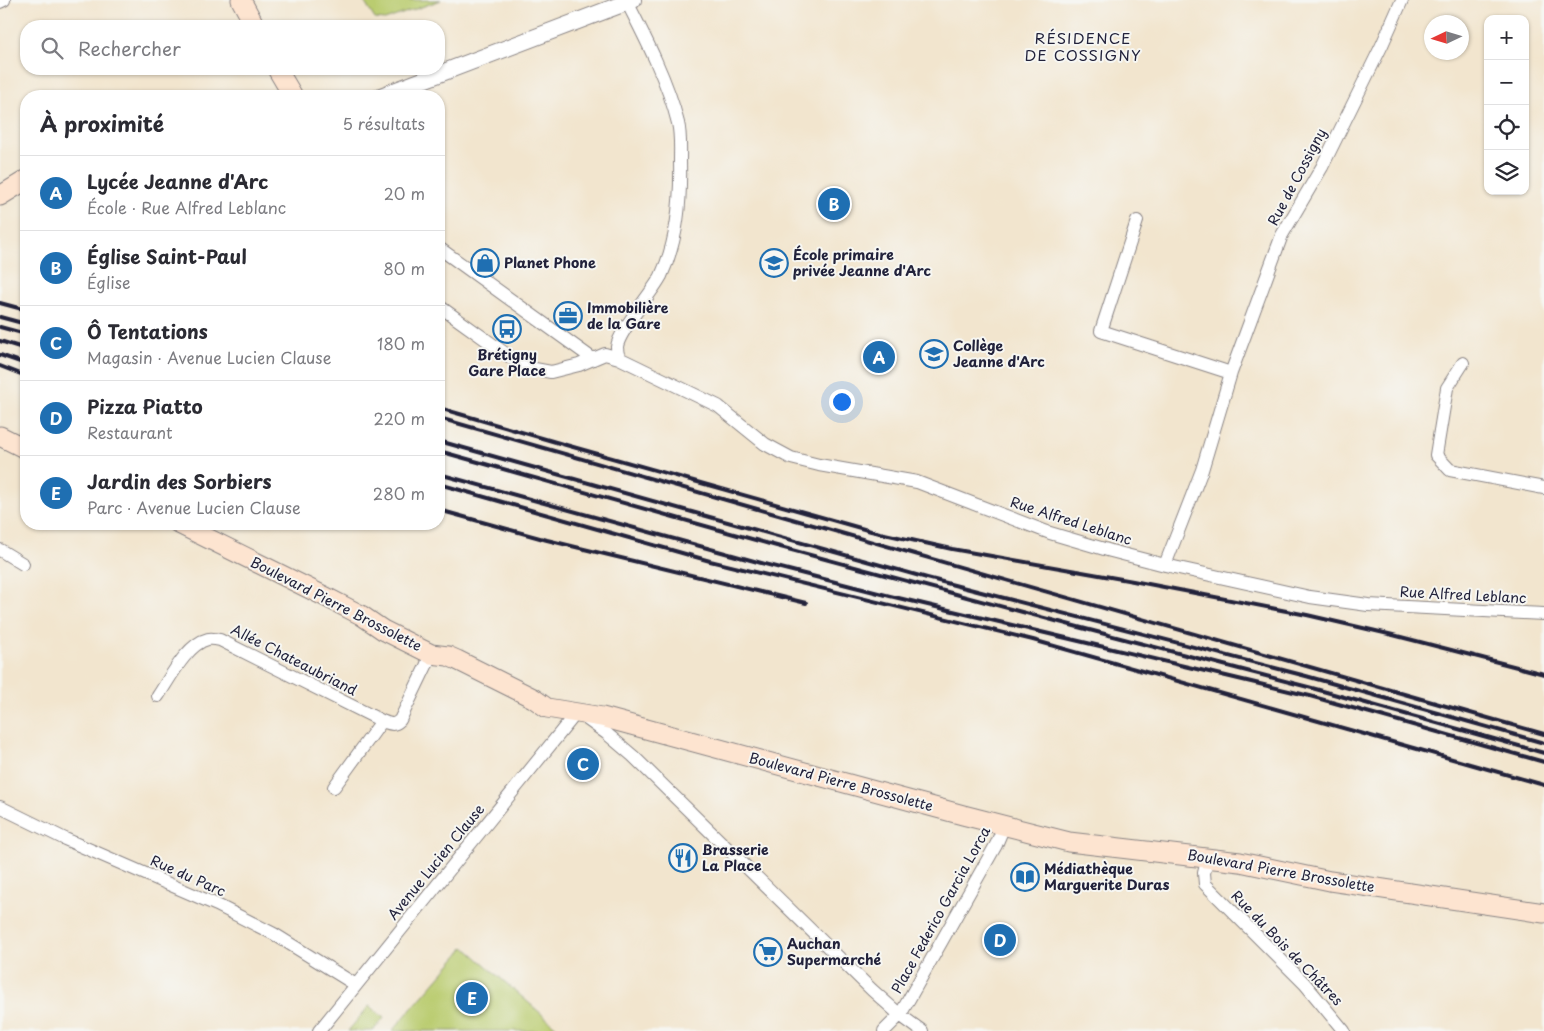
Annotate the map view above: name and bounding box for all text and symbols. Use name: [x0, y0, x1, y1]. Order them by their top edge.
north arrow: [1424, 15, 1469, 60]
map controls: [1484, 15, 1529, 195]
button: +: [1484, 15, 1529, 60]
search box: [20, 20, 445, 75]
district label: RÉSIDENCE DE COSSIGNY: [1024, 26, 1142, 66]
icon: search: [38, 34, 66, 62]
text: Rechercher: [78, 34, 181, 62]
button: −: [1484, 60, 1529, 105]
button: locate: [1484, 105, 1529, 150]
text: À proximité: [40, 107, 164, 139]
text: 5 résultats: [342, 111, 425, 135]
street label: Rue de Cossigny: [1262, 124, 1331, 229]
button: layers: [1484, 150, 1529, 195]
text: Lycée Jeanne d'Arc: [87, 167, 268, 195]
text: A: [50, 181, 62, 205]
text: 20 m: [384, 181, 425, 205]
pin: B: [818, 185, 850, 223]
text: École · Rue Alfred Leblanc: [87, 195, 286, 219]
text: Église Saint-Paul: [87, 242, 247, 270]
place label: École primaire privée Jeanne d'Arc: [793, 244, 931, 281]
shop icon: Planet Phone: [470, 248, 500, 278]
school or university icon: École primaire privée Jeanne d'Arc: [759, 248, 789, 278]
place label: Planet Phone: [504, 252, 596, 273]
text: B: [51, 256, 61, 280]
text: 80 m: [383, 256, 425, 280]
text: Église: [87, 270, 131, 294]
place label: Immobilière de la Gare: [587, 297, 669, 334]
office icon: Immobilière de la Gare: [553, 301, 583, 331]
bus stop icon: Brétigny Gare Place: [492, 314, 522, 344]
text: Ô Tentations: [87, 317, 208, 345]
text: C: [50, 331, 62, 355]
text: 180 m: [377, 331, 425, 355]
place label: Collège Jeanne d'Arc: [953, 335, 1045, 372]
pin: A: [863, 338, 895, 376]
school or university icon: Collège Jeanne d'Arc: [919, 339, 949, 369]
place label: Brétigny Gare Place: [468, 344, 546, 381]
text: Magasin · Avenue Lucien Clause: [87, 345, 331, 369]
your location: [829, 389, 855, 415]
text: Pizza Piatto: [87, 392, 203, 420]
text: D: [50, 406, 62, 430]
text: 220 m: [374, 406, 425, 430]
text: Restaurant: [87, 420, 173, 444]
text: Jardin des Sorbiers: [87, 467, 271, 495]
text: E: [51, 481, 61, 505]
text: 280 m: [373, 481, 425, 505]
street label: Rue Alfred Leblanc: [1008, 491, 1135, 550]
text: Parc · Avenue Lucien Clause: [87, 495, 301, 519]
street label: Boulevard Pierre Brossolette: [247, 551, 426, 656]
street label: Rue Alfred Leblanc: [1399, 581, 1527, 608]
street label: Allée Chateaubriand: [228, 619, 361, 701]
pin: C: [567, 745, 599, 783]
street label: Boulevard Pierre Brossolette: [747, 747, 935, 816]
street label: Avenue Lucien Clause: [382, 799, 489, 924]
street label: Place Federico Garcia Lorca: [886, 822, 995, 997]
place label: Brasserie La Place: [702, 839, 769, 876]
restaurant icon: Brasserie La Place: [668, 843, 698, 873]
street label: Boulevard Pierre Brossolette: [1186, 844, 1376, 897]
street label: Rue du Parc: [147, 850, 229, 901]
place label: Médiathèque Marguerite Duras: [1044, 858, 1170, 895]
library icon: Médiathèque Marguerite Duras: [1010, 862, 1040, 892]
street label: Rue du Bois de Châtres: [1227, 885, 1348, 1010]
pin: D: [984, 921, 1016, 959]
place label: Auchan Supermarché: [787, 933, 882, 970]
supermarket icon: Auchan Supermarché: [753, 937, 783, 967]
pin: E: [456, 979, 488, 1017]

